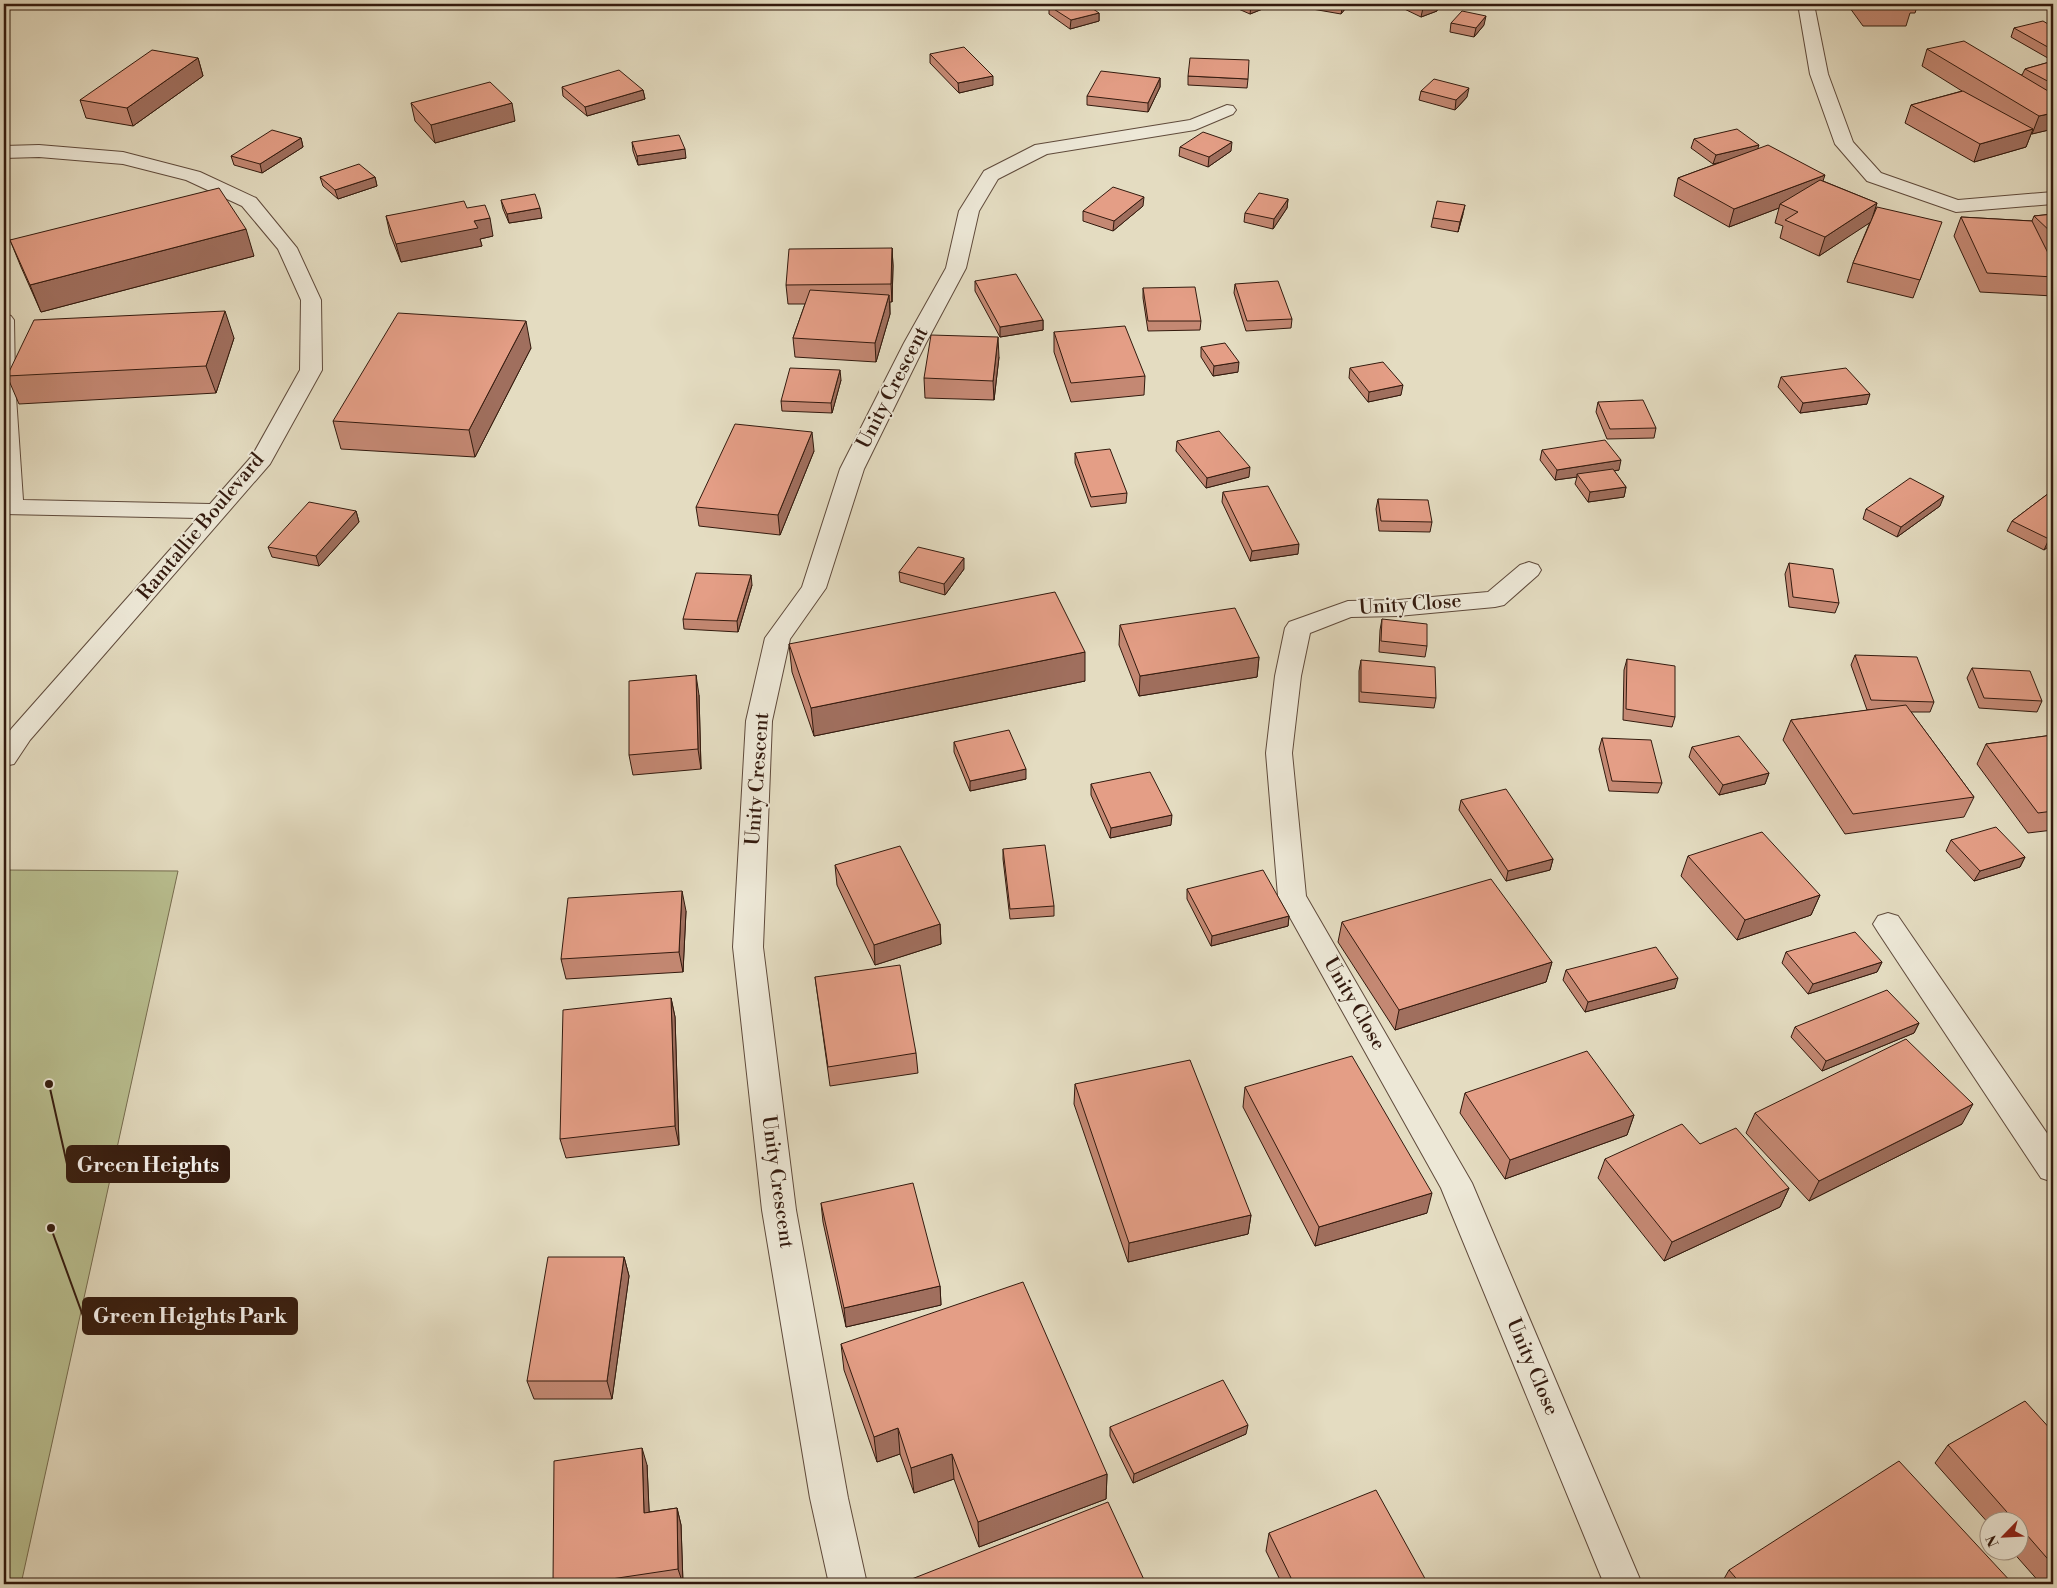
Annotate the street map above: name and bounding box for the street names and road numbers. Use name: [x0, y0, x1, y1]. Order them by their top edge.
street label: Unity Crescent: [852, 323, 934, 453]
street label: Ramtallie Boulevard: [132, 448, 270, 606]
street label: Unity Close: [1358, 589, 1462, 621]
street label: Unity Crescent: [741, 711, 775, 847]
street label: Unity Close: [1317, 953, 1391, 1055]
street label: Unity Crescent: [755, 1114, 799, 1250]
street label: Unity Close: [1500, 1315, 1564, 1419]

